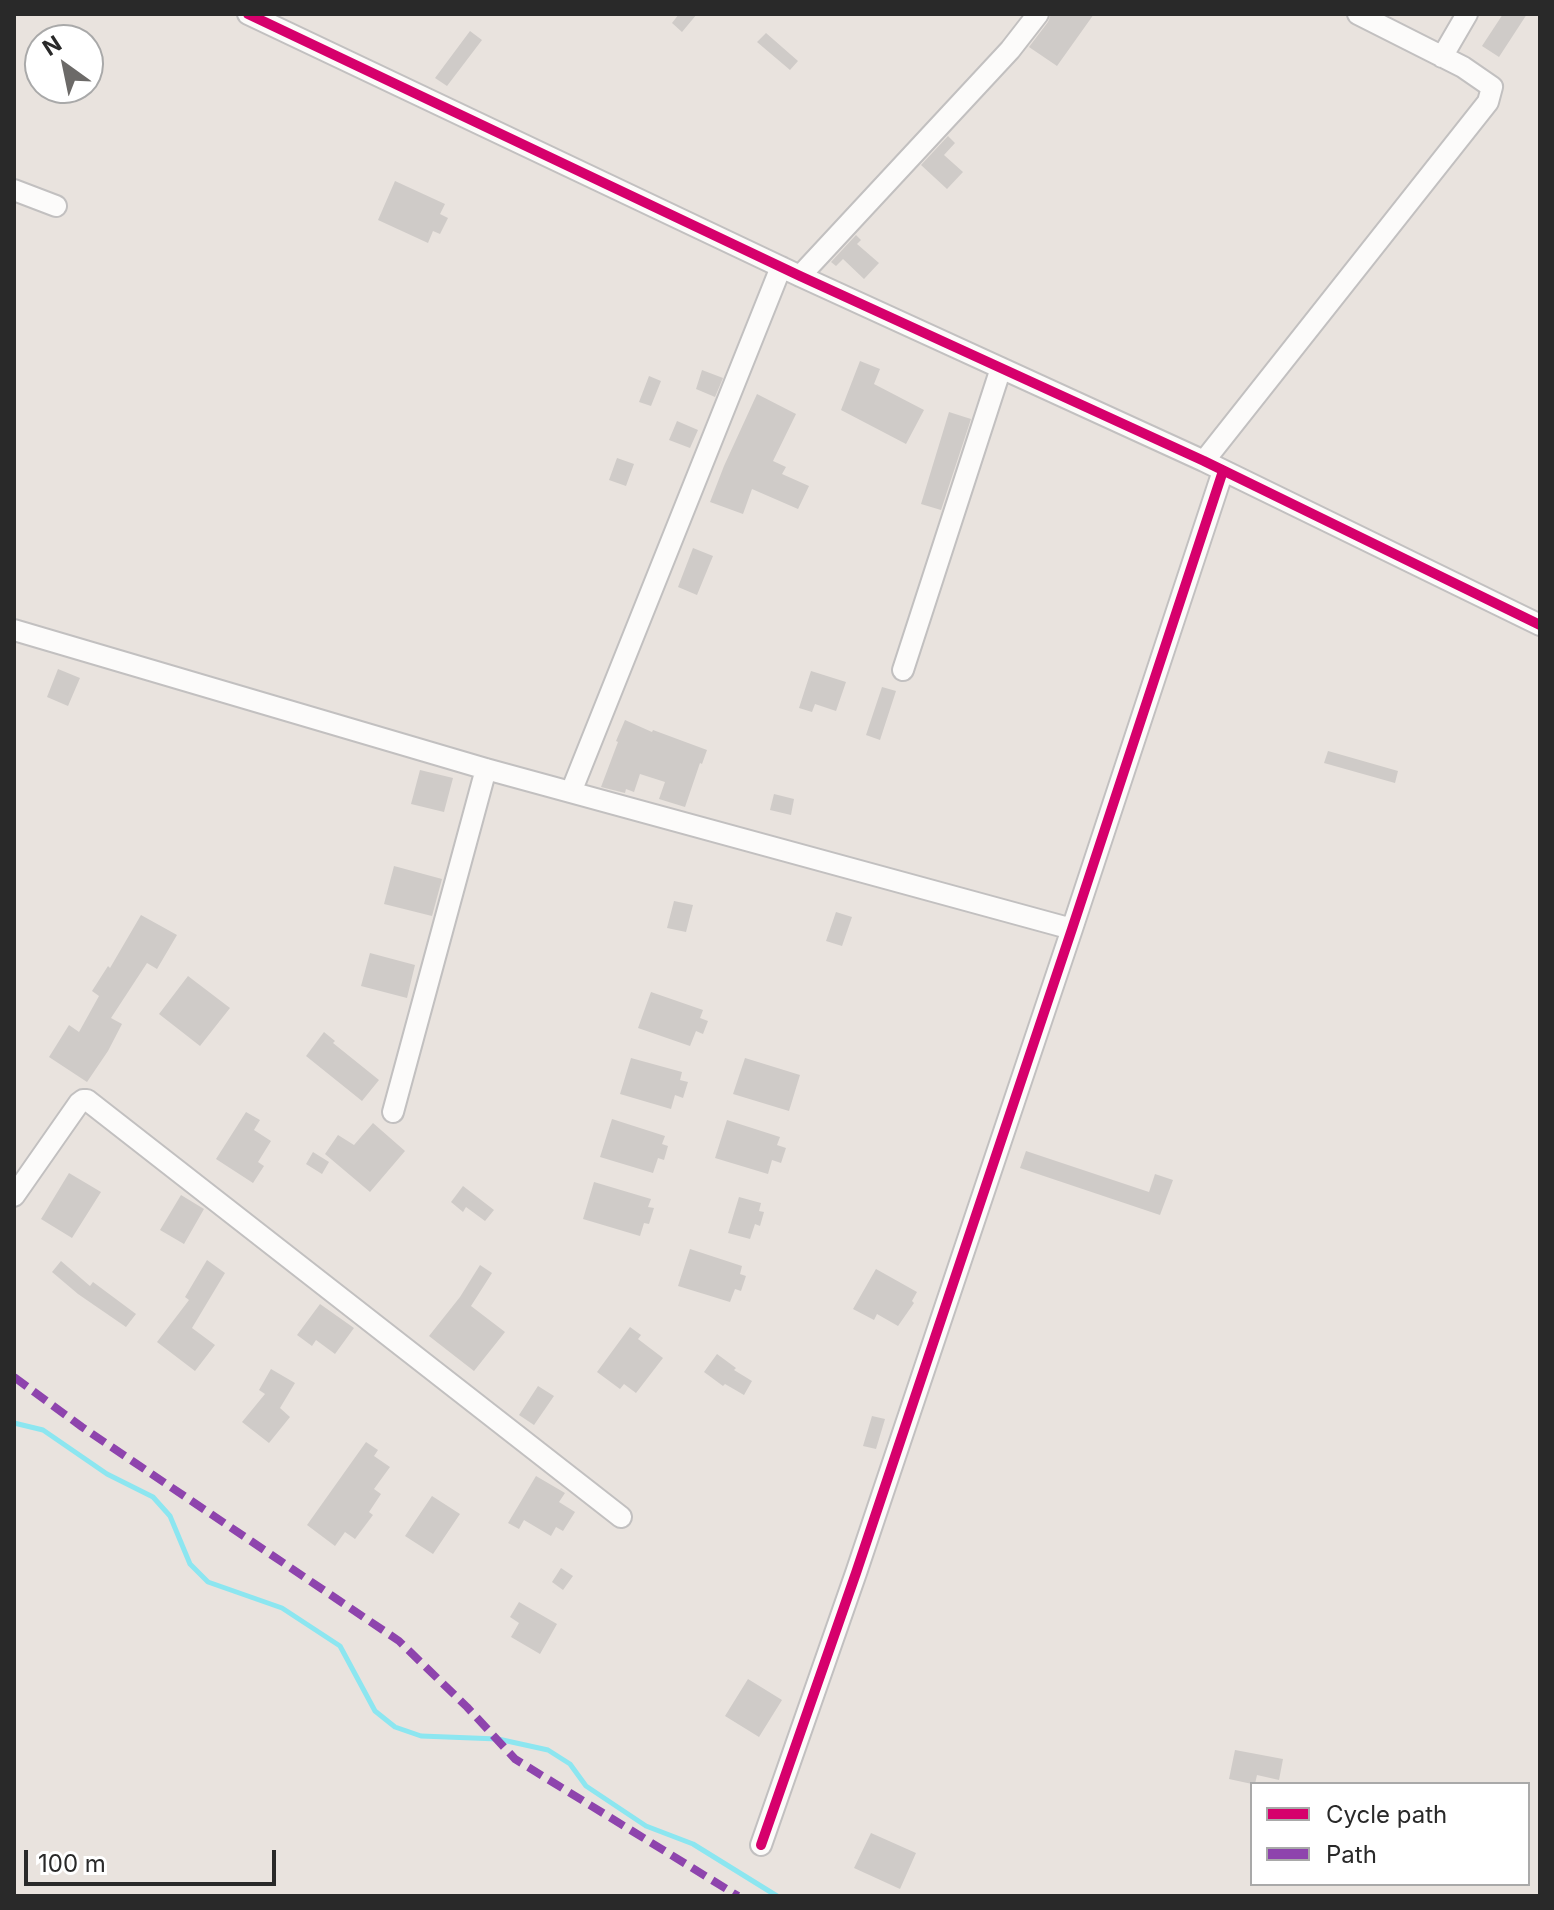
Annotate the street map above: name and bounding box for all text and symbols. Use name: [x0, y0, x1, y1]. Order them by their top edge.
north arrow: [24, 24, 104, 104]
text: N: [38, 30, 66, 61]
legend: [1250, 1782, 1530, 1886]
text: Cycle path: [1326, 1800, 1447, 1829]
scale bar: [28, 1834, 280, 1884]
text: Path: [1326, 1840, 1377, 1869]
text: 100 m: [38, 1849, 106, 1878]

